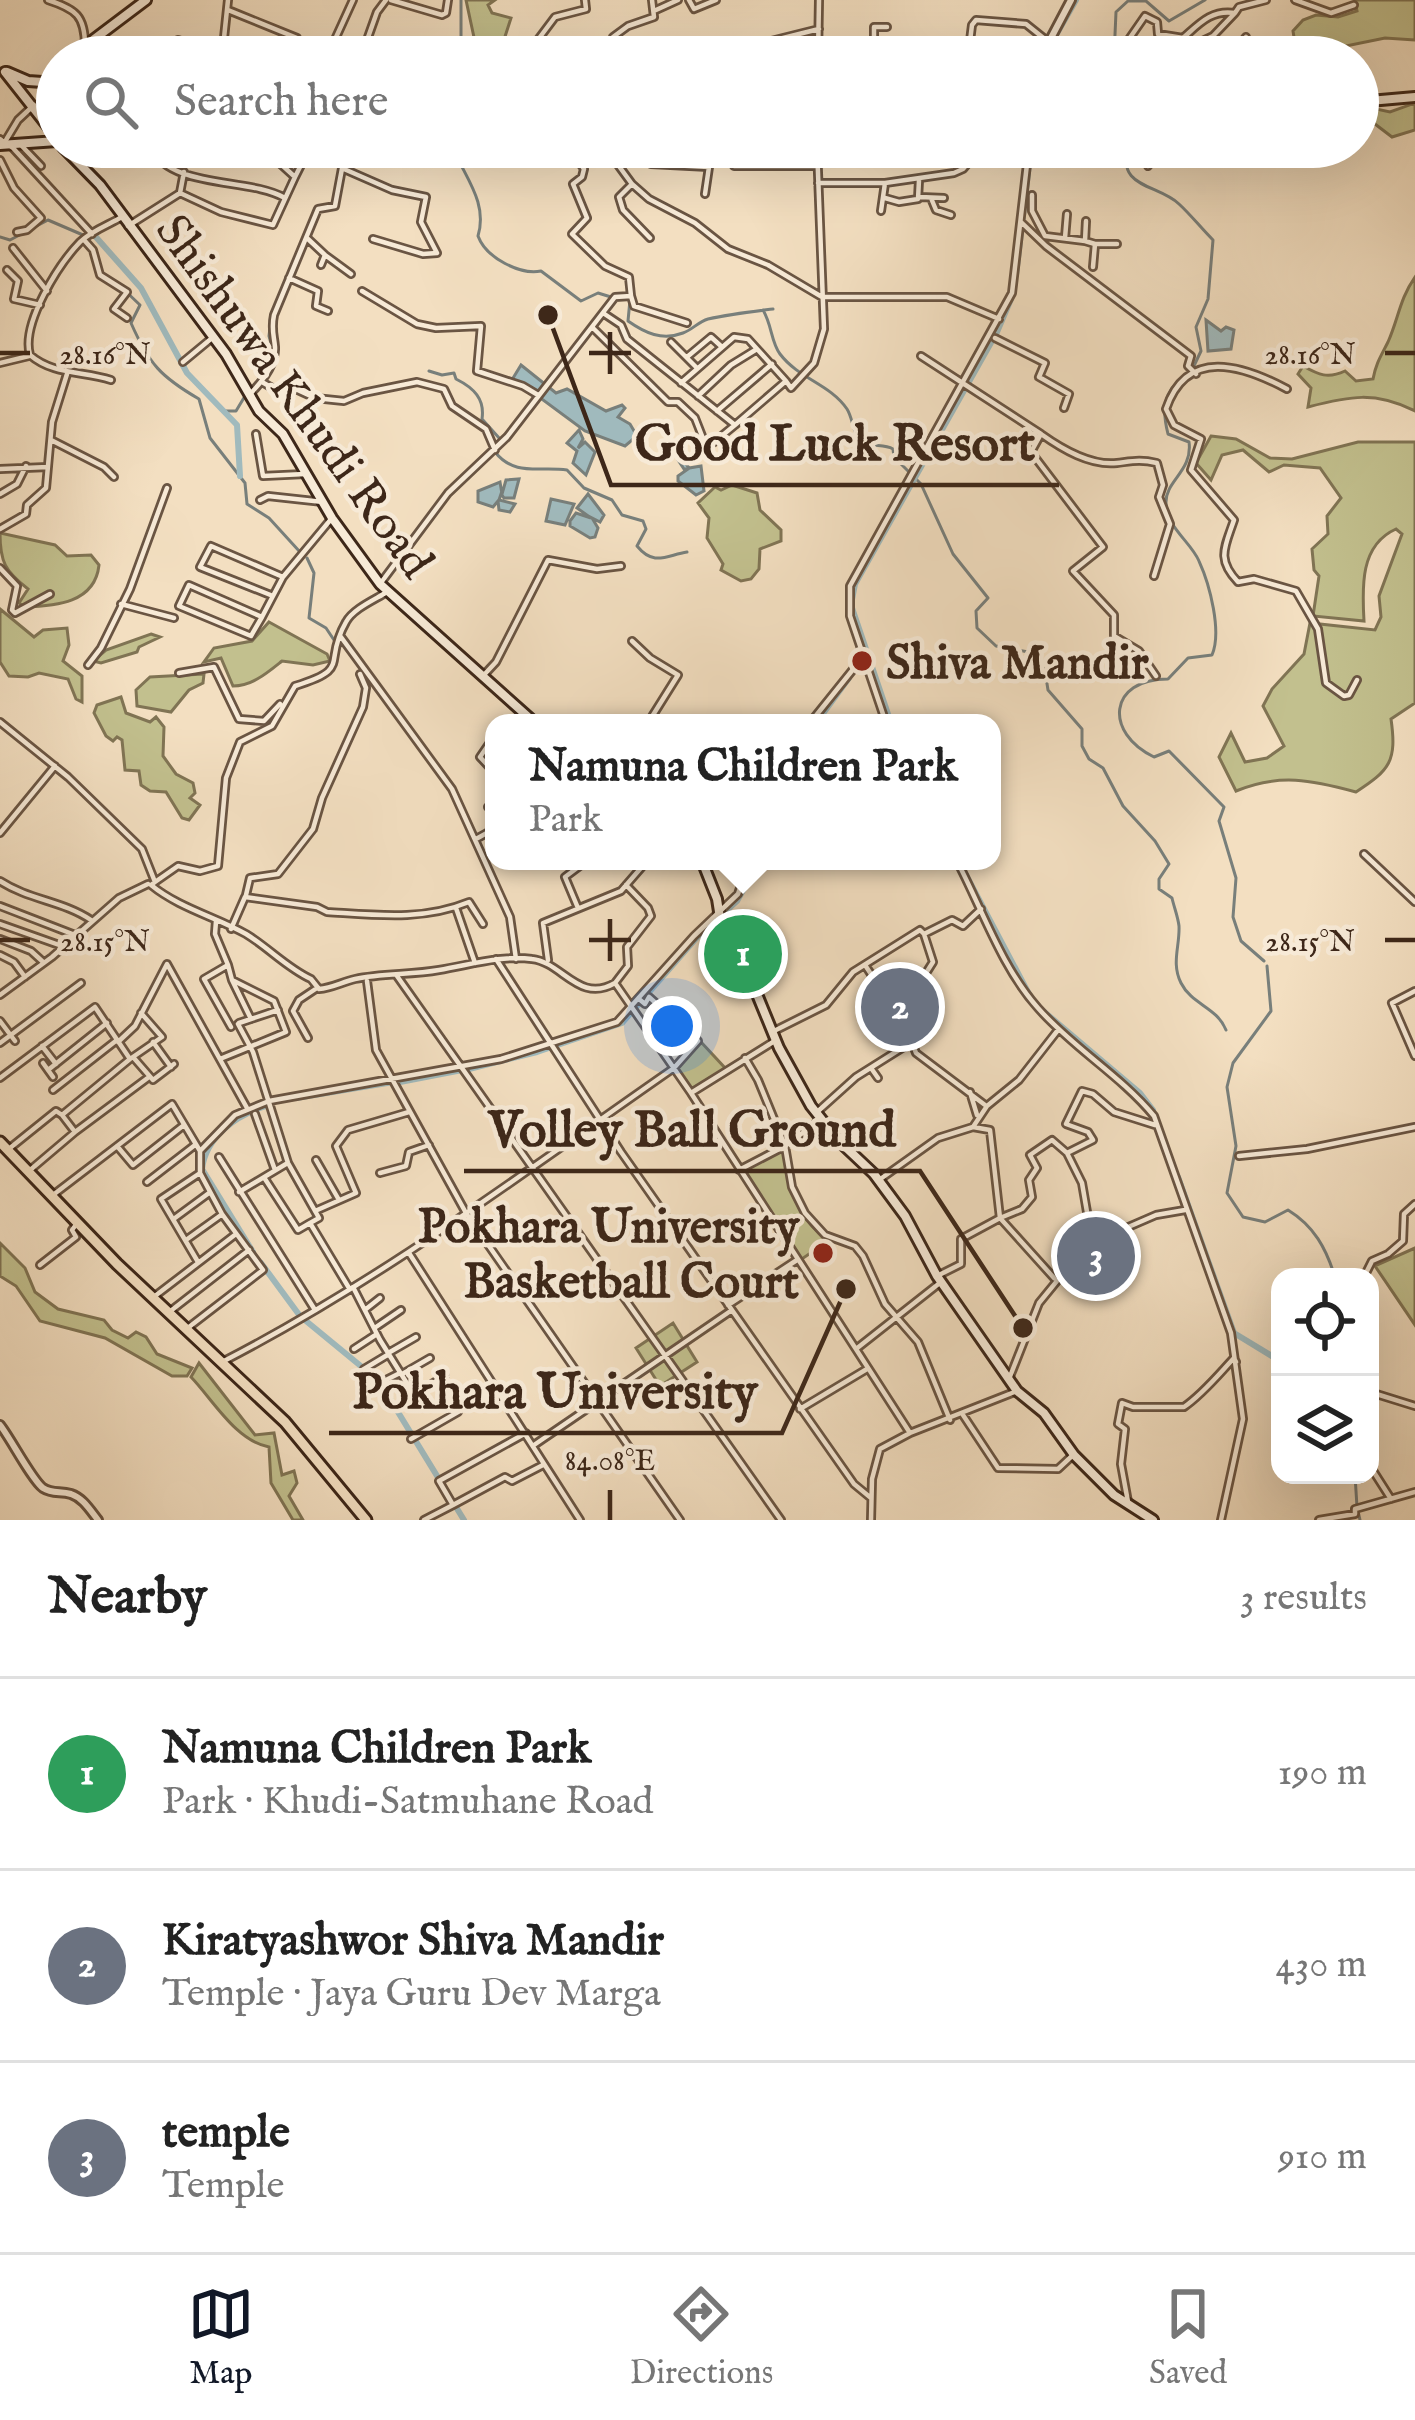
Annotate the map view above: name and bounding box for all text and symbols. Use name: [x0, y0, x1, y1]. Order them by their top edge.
search box: [36, 36, 1379, 168]
icon: search: [78, 69, 144, 135]
text: Search here: [174, 74, 388, 131]
street label: Shishuwa Khudi Road: [141, 204, 445, 591]
text: 28.16°N: [59, 337, 151, 375]
text: 28.16°N: [1264, 337, 1356, 375]
callout: Good Luck Resort: [611, 398, 1059, 485]
text: Good Luck Resort: [635, 414, 1036, 479]
place label: Shiva Mandir: [886, 635, 1149, 695]
marker: Shiva Mandir: [849, 648, 875, 674]
popup: [485, 714, 1001, 870]
text: Namuna Children Park: [528, 739, 958, 796]
text: Park: [528, 796, 603, 845]
pin: 1: [704, 909, 782, 999]
text: 28.15°N: [60, 924, 150, 962]
text: 28.15°N: [1265, 924, 1355, 962]
pin: 2: [861, 962, 939, 1052]
your location: [642, 996, 702, 1056]
callout: Volley Ball Ground: [464, 1084, 920, 1171]
text: Volley Ball Ground: [487, 1100, 898, 1165]
place label: Pokhara University Basketball Court: [418, 1199, 800, 1314]
pin: 3: [1057, 1211, 1135, 1301]
marker: Pokhara University Basketball Court: [810, 1240, 836, 1266]
map controls: [1271, 1268, 1379, 1484]
button: locate: [1271, 1268, 1379, 1376]
callout: Pokhara University: [329, 1346, 782, 1433]
text: Pokhara University: [352, 1362, 759, 1427]
button: layers: [1271, 1376, 1379, 1484]
text: 84.08°E: [565, 1443, 655, 1481]
text: Nearby: [48, 1566, 207, 1631]
text: 3 results: [1240, 1574, 1367, 1623]
text: Namuna Children Park: [162, 1721, 591, 1778]
text: 1: [80, 1749, 94, 1798]
text: 190 m: [1278, 1749, 1367, 1798]
text: Park · Khudi-Satmuhane Road: [162, 1778, 653, 1827]
text: Kiratyashwor Shiva Mandir: [162, 1913, 664, 1970]
text: 2: [78, 1941, 96, 1990]
text: 430 m: [1276, 1941, 1367, 1990]
text: Temple · Jaya Guru Dev Marga: [162, 1970, 661, 2019]
text: temple: [162, 2105, 290, 2162]
text: 3: [80, 2133, 94, 2182]
text: 910 m: [1278, 2133, 1367, 2182]
text: Temple: [162, 2162, 284, 2211]
tab: Map: [188, 2281, 254, 2395]
tab: Directions: [630, 2281, 773, 2395]
tab: Saved: [1149, 2281, 1227, 2395]

